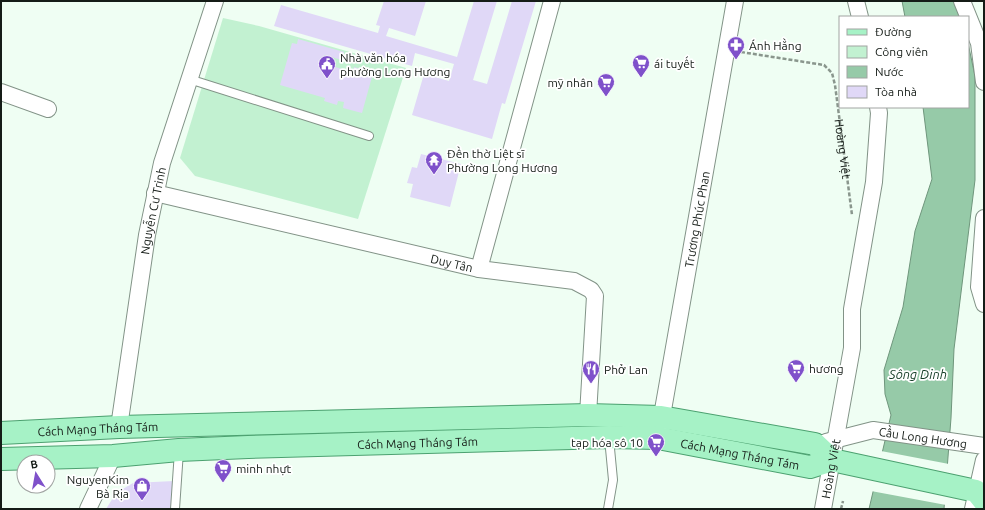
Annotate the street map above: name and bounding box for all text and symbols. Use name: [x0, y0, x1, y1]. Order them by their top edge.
legend: [839, 16, 969, 108]
text: Đường: [875, 25, 912, 38]
pharmacy icon: Ánh Hằng: [726, 35, 746, 60]
place label: Ánh Hằng: [749, 38, 802, 52]
text: Công viên: [875, 45, 928, 58]
place label: Nhà văn hóa phường Long Hương: [340, 51, 450, 78]
supermarket icon: ái tuyết: [631, 53, 651, 78]
public building icon: Nhà văn hóa phường Long Hương: [317, 54, 337, 79]
place label: ái tuyết: [654, 56, 695, 70]
text: Nước: [875, 65, 904, 78]
supermarket icon: mỹ nhân: [596, 72, 616, 97]
place label: mỹ nhân: [547, 76, 593, 89]
text: Tòa nhà: [875, 85, 917, 98]
street label: Hoàng Việt: [833, 118, 854, 180]
place label: Đền thờ Liệt sĩ Phường Long Hương: [447, 146, 558, 174]
temple icon: Đền thờ Liệt sĩ Phường Long Hương: [424, 150, 444, 175]
street label: Nguyễn Cư Trinh: [138, 166, 168, 255]
street label: Trương Phúc Phan: [682, 170, 711, 268]
street label: Duy Tân: [429, 251, 474, 274]
supermarket icon: hương: [786, 358, 806, 383]
restaurant icon: Phở Lan: [581, 359, 601, 384]
place label: hương: [809, 362, 844, 375]
place label: Phở Lan: [604, 363, 648, 376]
water label: Sông Dinh: [888, 367, 947, 381]
street label: Cách Mạng Tháng Tám: [37, 419, 158, 438]
street label: Cầu Long Hương: [878, 424, 968, 450]
supermarket icon: tạp hóa sô 10: [646, 432, 666, 457]
street label: Cách Mạng Tháng Tám: [357, 434, 478, 450]
place label: tạp hóa sô 10: [571, 436, 643, 450]
street label: Cách Mạng Tháng Tám: [679, 436, 801, 471]
street label: Hoàng Việt: [819, 438, 842, 500]
north arrow: [16, 454, 56, 494]
text: B: [29, 458, 39, 471]
supermarket icon: minh nhựt: [213, 458, 233, 483]
place label: minh nhựt: [236, 462, 291, 476]
place label: NguyenKim Bà Rịa: [67, 473, 129, 501]
shop icon: NguyenKim Bà Rịa: [132, 476, 152, 501]

